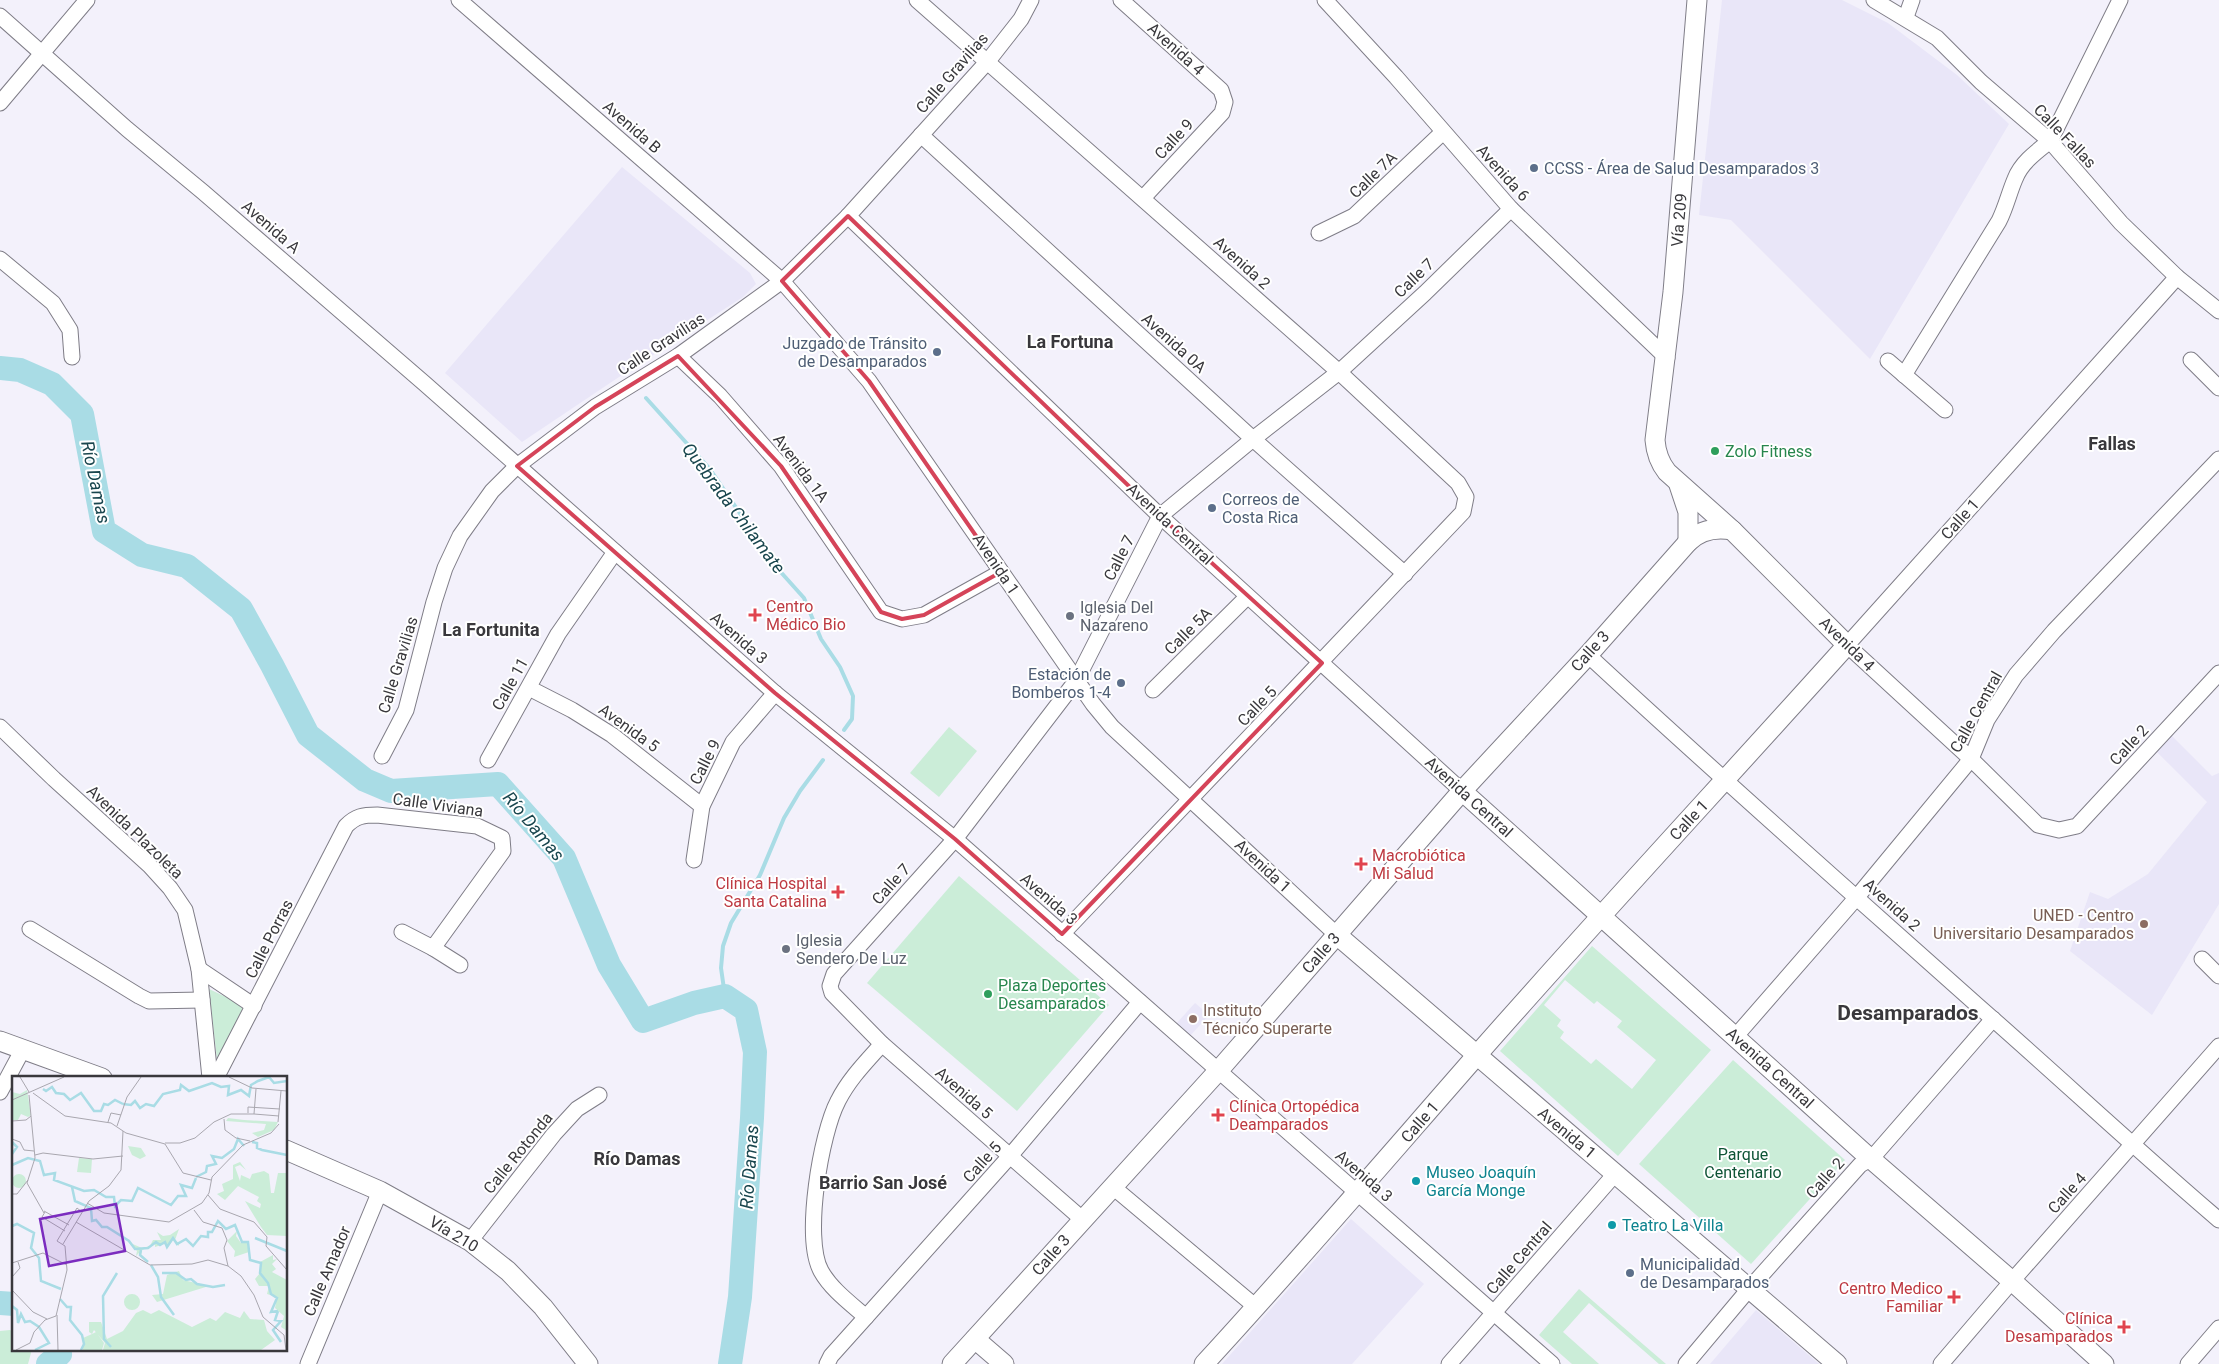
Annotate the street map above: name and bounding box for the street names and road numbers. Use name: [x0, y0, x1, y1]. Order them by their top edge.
street label: Avenida 4: [1144, 19, 1208, 79]
street label: Calle Gravilias: [912, 29, 992, 117]
street label: Avenida B: [599, 97, 665, 157]
street label: Calle Fallas: [2030, 100, 2100, 172]
street label: Calle 9: [1151, 115, 1197, 163]
street label: Avenida 6: [1473, 141, 1533, 205]
street label: Calle 7A: [1345, 147, 1401, 202]
street label: Vía 209: [1667, 192, 1691, 248]
street label: Avenida A: [238, 197, 304, 258]
street label: Avenida 2: [1210, 233, 1274, 293]
street label: Calle 7: [1390, 254, 1438, 302]
street label: Calle Gravilias: [614, 309, 708, 379]
street label: Avenida 0A: [1138, 309, 1211, 377]
street label: Avenida 1A: [769, 430, 833, 506]
street label: Avenida Central: [1123, 479, 1217, 569]
street label: Calle 1: [1937, 495, 1983, 543]
street label: Avenida 1: [969, 530, 1023, 598]
street label: Calle 7: [1100, 532, 1138, 584]
street label: Calle 5A: [1161, 603, 1216, 658]
street label: Avenida 3: [707, 608, 771, 668]
street label: Avenida 4: [1815, 613, 1879, 675]
street label: Calle Gravilias: [374, 614, 422, 716]
street label: Calle 3: [1567, 627, 1613, 675]
street label: Calle 11: [488, 654, 532, 714]
street label: Calle Central: [1946, 668, 2006, 756]
street label: Calle 5: [1233, 682, 1281, 730]
street label: Avenida 5: [595, 700, 663, 756]
street label: Calle 2: [2106, 721, 2152, 769]
street label: Calle 9: [686, 736, 724, 788]
street label: Avenida Central: [1421, 753, 1517, 841]
street label: Avenida Plazoleta: [83, 781, 187, 883]
street label: Calle Viviana: [391, 789, 485, 821]
street label: Calle 1: [1666, 796, 1712, 844]
street label: Avenida 1: [1231, 835, 1295, 897]
street label: Calle 7: [868, 860, 914, 908]
street label: Avenida 3: [1017, 869, 1081, 929]
street label: Avenida 2: [1860, 875, 1924, 935]
street label: Calle Porras: [241, 896, 297, 982]
street label: Calle 3: [1298, 929, 1344, 977]
street label: Avenida Central: [1722, 1024, 1818, 1112]
street label: Avenida 5: [932, 1063, 996, 1123]
street label: Calle 1: [1397, 1098, 1443, 1146]
street label: Avenida 1: [1534, 1103, 1600, 1163]
street label: Calle Rotonda: [479, 1109, 557, 1197]
street label: Calle 5: [959, 1138, 1005, 1186]
street label: Avenida 3: [1332, 1146, 1396, 1206]
street label: Calle 2: [1802, 1154, 1848, 1202]
street label: Calle 4: [2044, 1169, 2090, 1217]
street label: Vía 210: [426, 1212, 482, 1256]
street label: Calle Central: [1482, 1218, 1556, 1298]
street label: Calle Amador: [299, 1223, 355, 1319]
street label: Calle 3: [1028, 1231, 1074, 1279]

